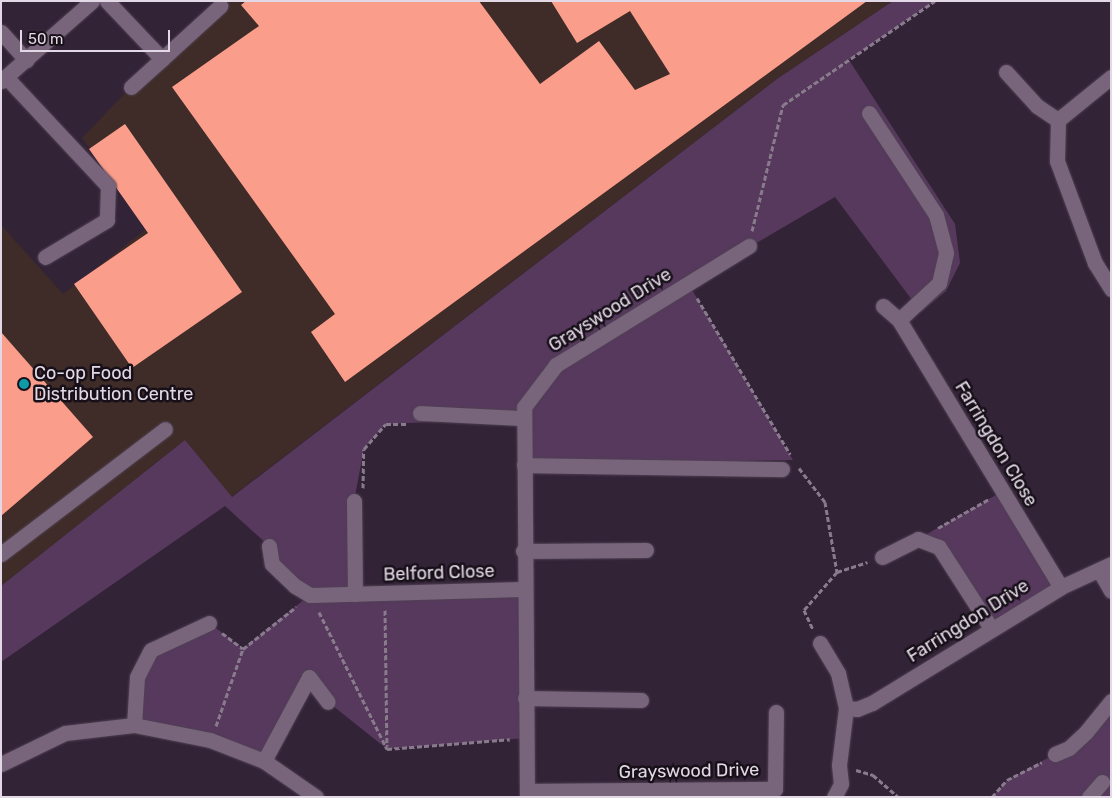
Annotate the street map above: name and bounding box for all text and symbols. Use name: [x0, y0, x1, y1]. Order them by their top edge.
scale bar: [22, 20, 172, 52]
text: 50 m: [28, 30, 63, 48]
street label: Grayswood Drive: [545, 264, 675, 356]
place label: Co-op Food Distribution Centre: [34, 363, 193, 406]
marker: Co-op Food Distribution Centre: [18, 378, 30, 390]
street label: Farringdon Close: [950, 378, 1042, 510]
street label: Belford Close: [383, 560, 495, 586]
street label: Farringdon Drive: [903, 575, 1033, 667]
street label: Grayswood Drive: [619, 759, 759, 783]

